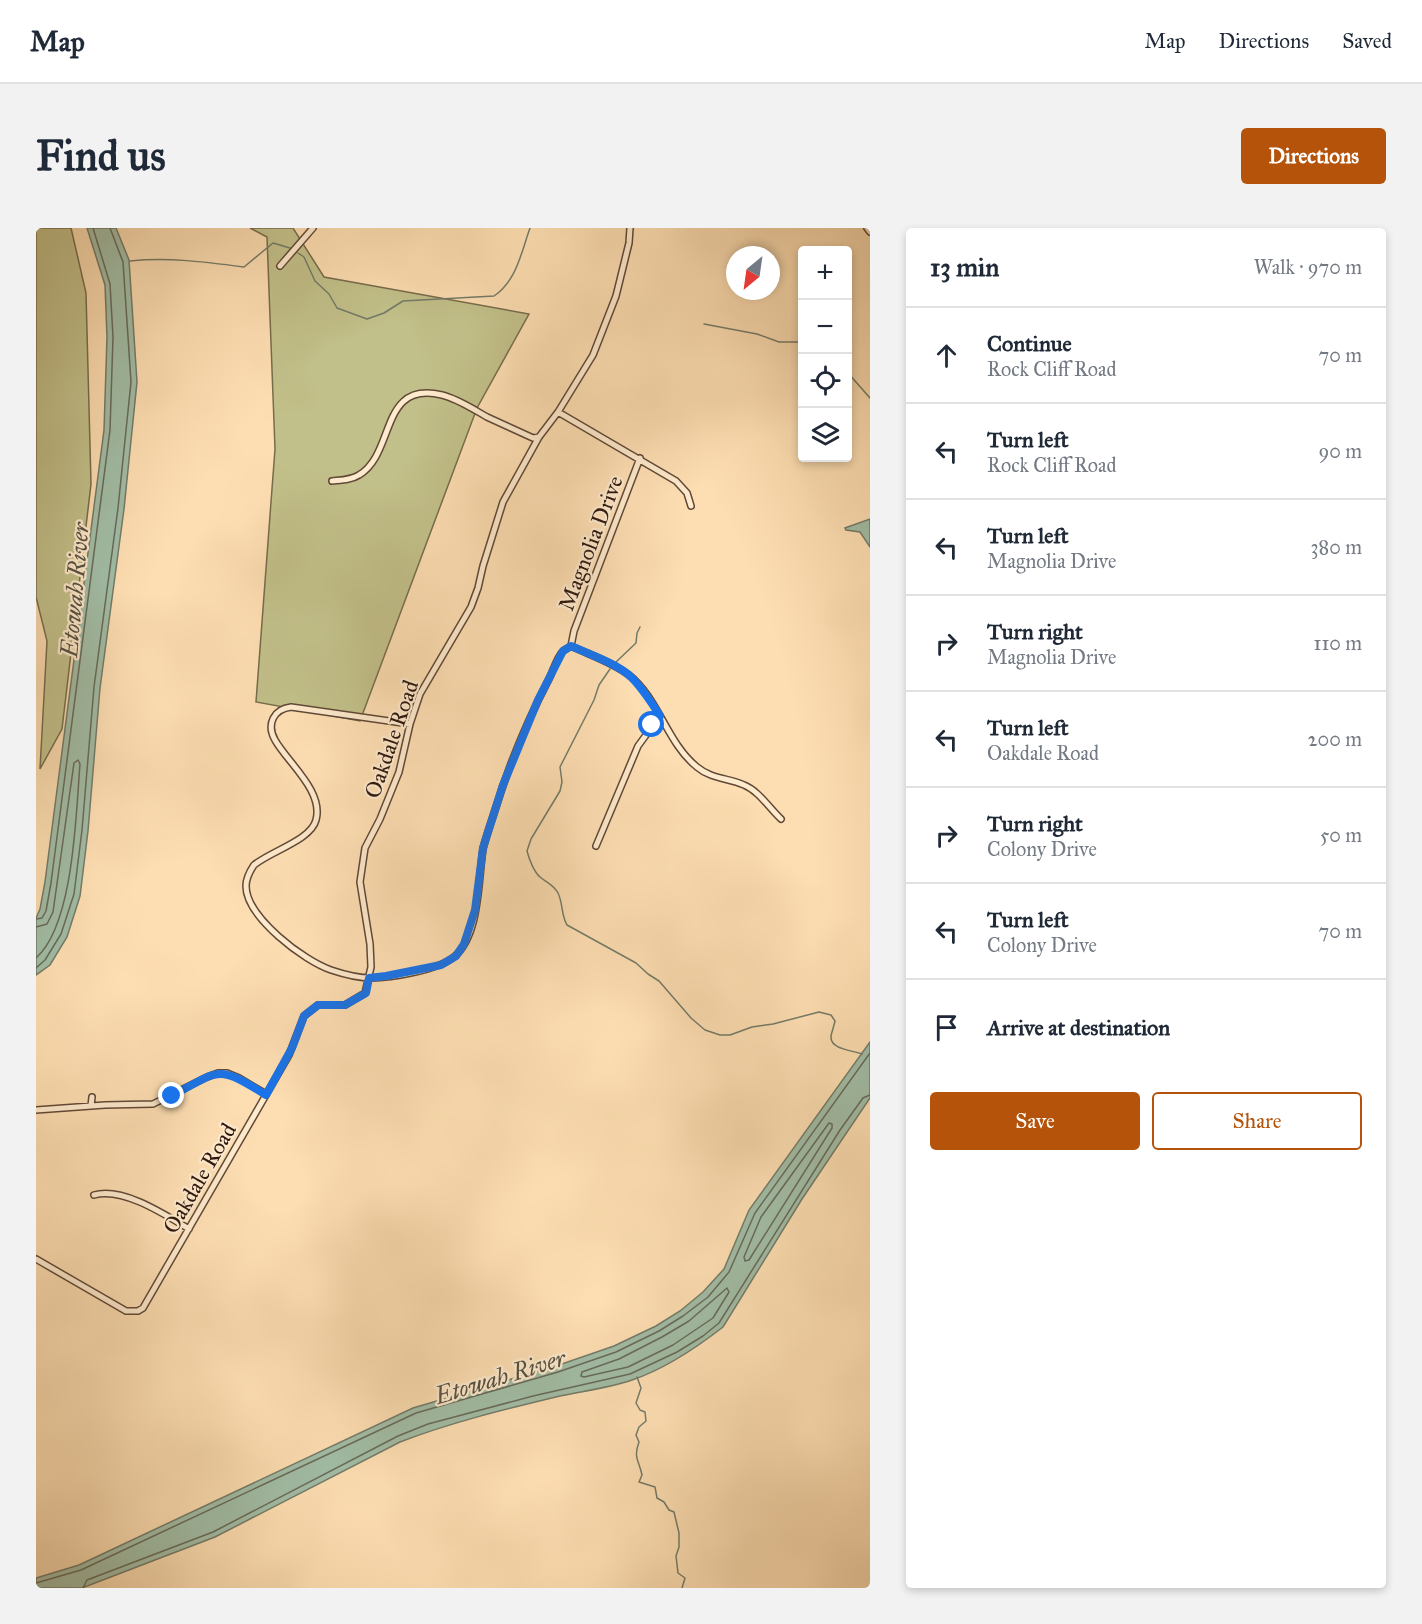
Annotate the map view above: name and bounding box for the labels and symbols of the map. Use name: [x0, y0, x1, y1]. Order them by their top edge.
north arrow: [726, 246, 780, 300]
street label: Magnolia Drive: [552, 472, 629, 614]
water label: Etowah River: [54, 519, 96, 660]
street label: Oakdale Road: [359, 677, 424, 802]
route start: [638, 711, 664, 737]
route end: [158, 1082, 184, 1108]
street label: Oakdale Road: [157, 1118, 242, 1238]
water label: Etowah River: [430, 1342, 571, 1411]

